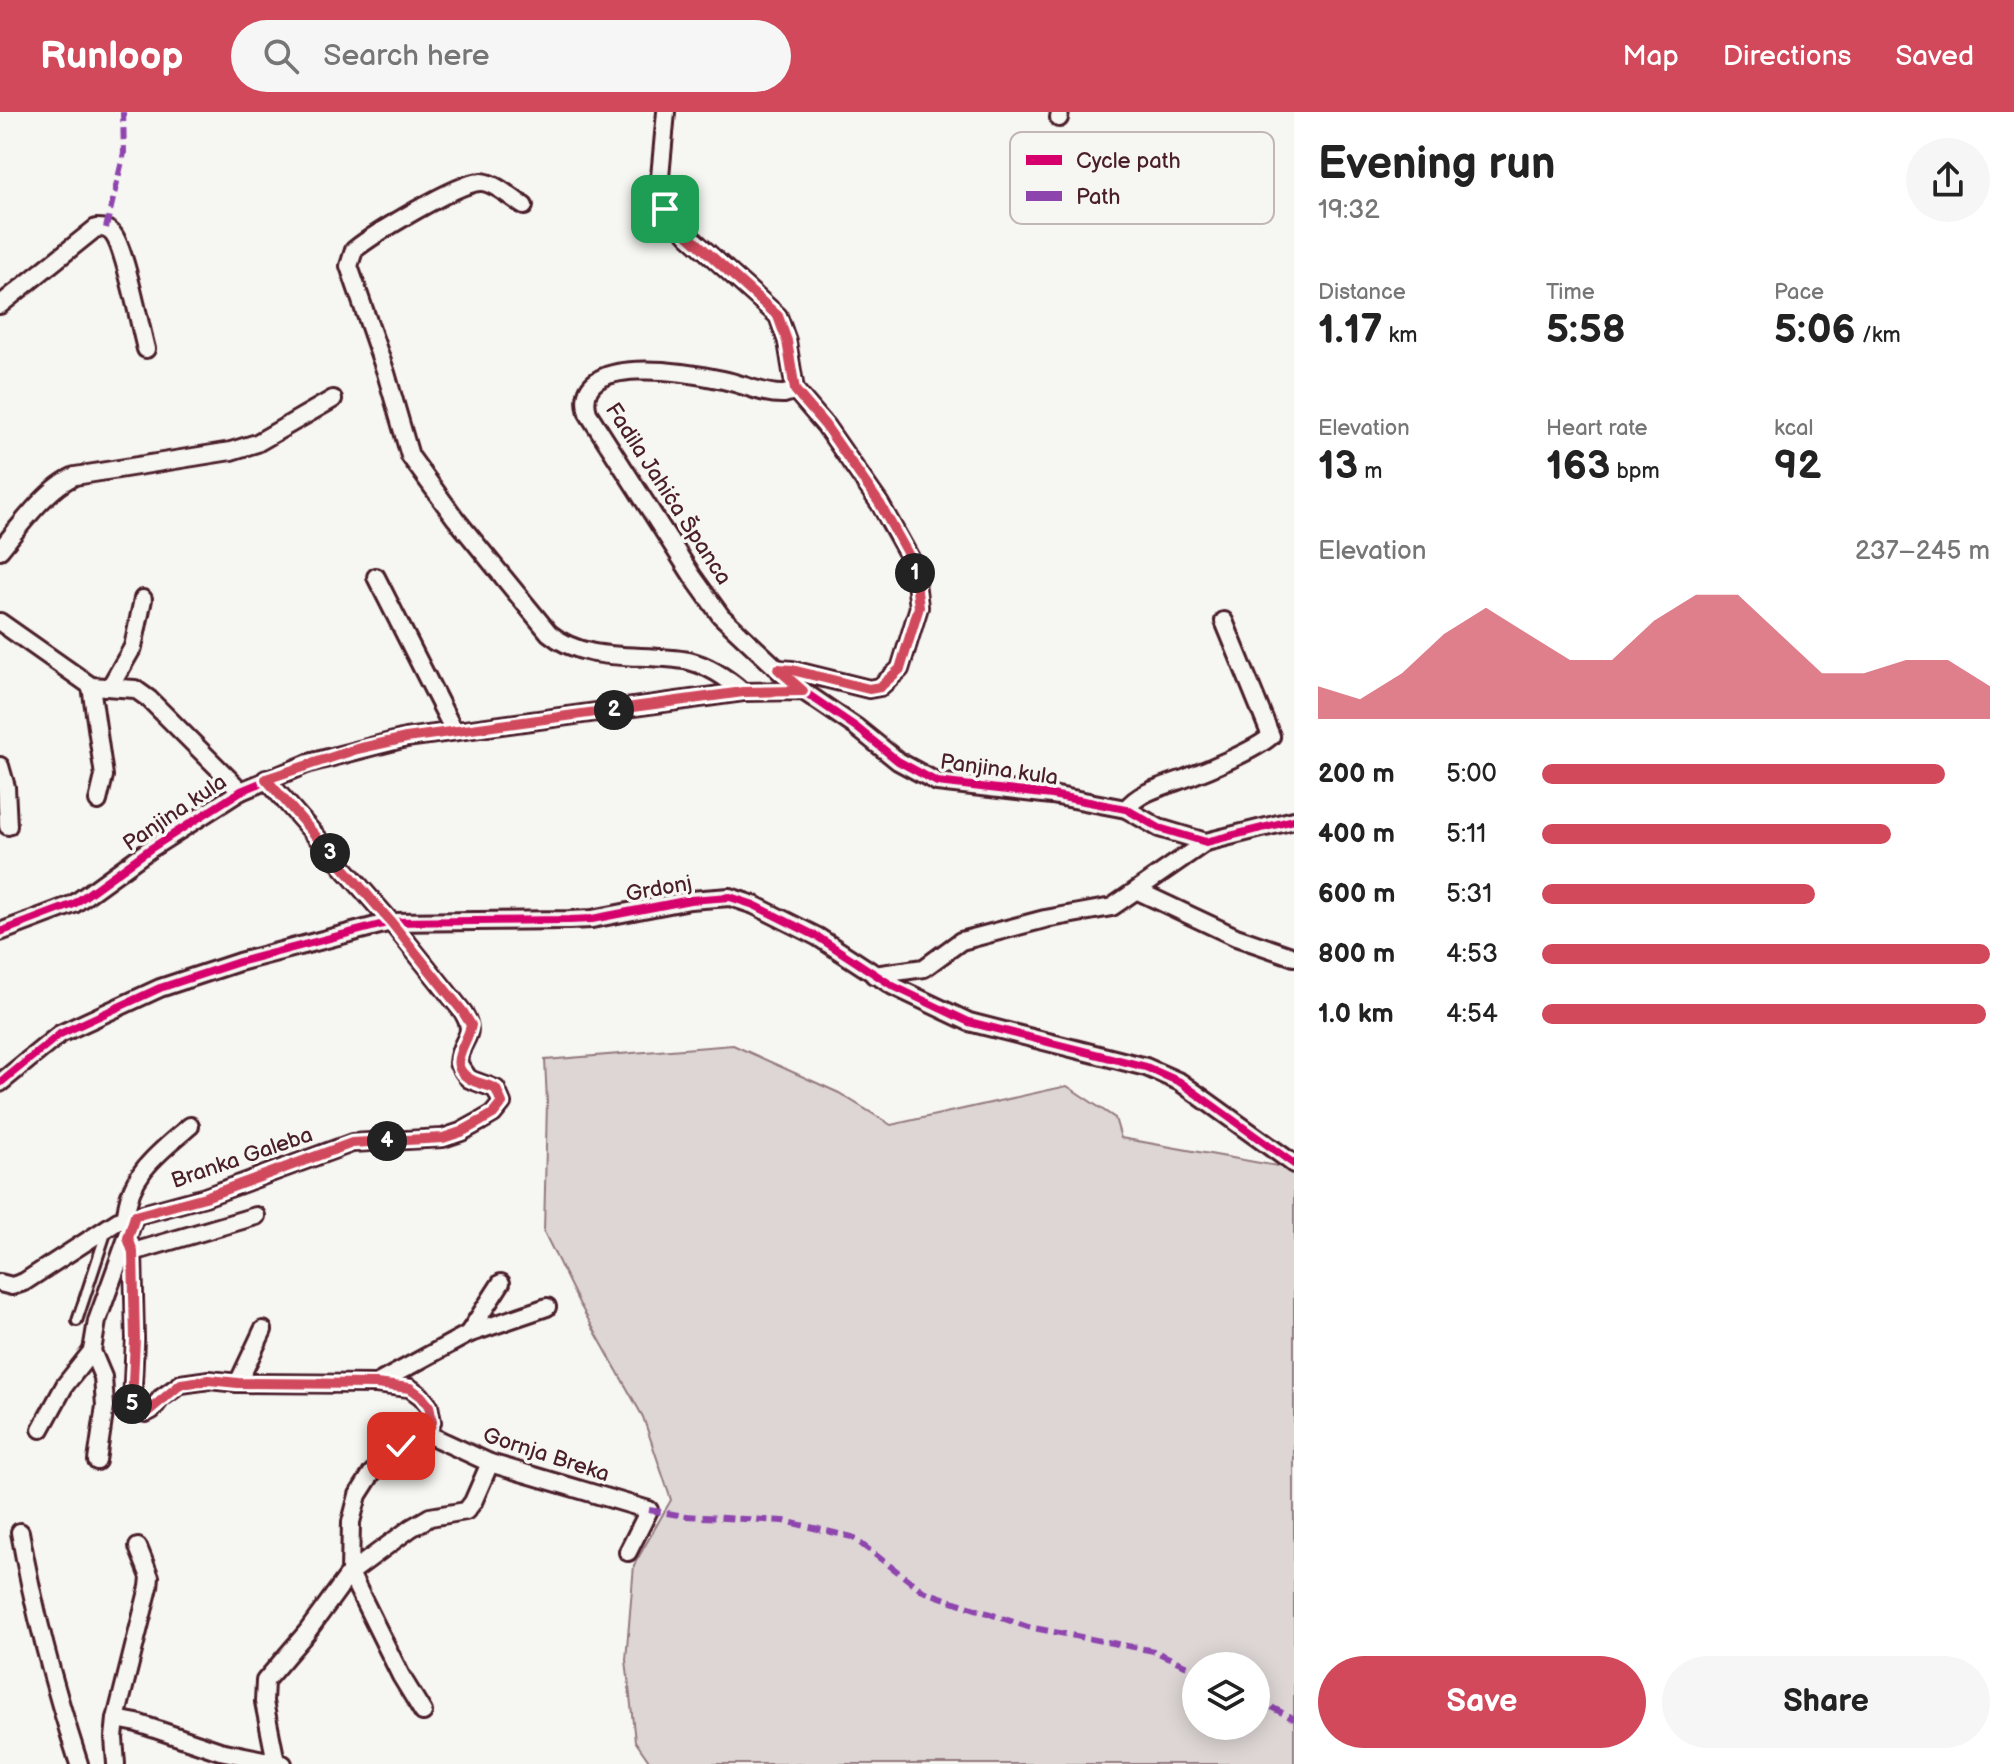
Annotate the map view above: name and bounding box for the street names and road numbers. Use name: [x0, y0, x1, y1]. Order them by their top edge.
street label: Fadila Jahića Španca: [599, 398, 737, 590]
street label: Panjina kula: [938, 748, 1060, 792]
street label: Panjina kula: [118, 769, 232, 857]
street label: Grdonj: [624, 870, 694, 908]
street label: Branka Galeba: [168, 1121, 316, 1195]
street label: Gornja Breka: [479, 1422, 613, 1488]

